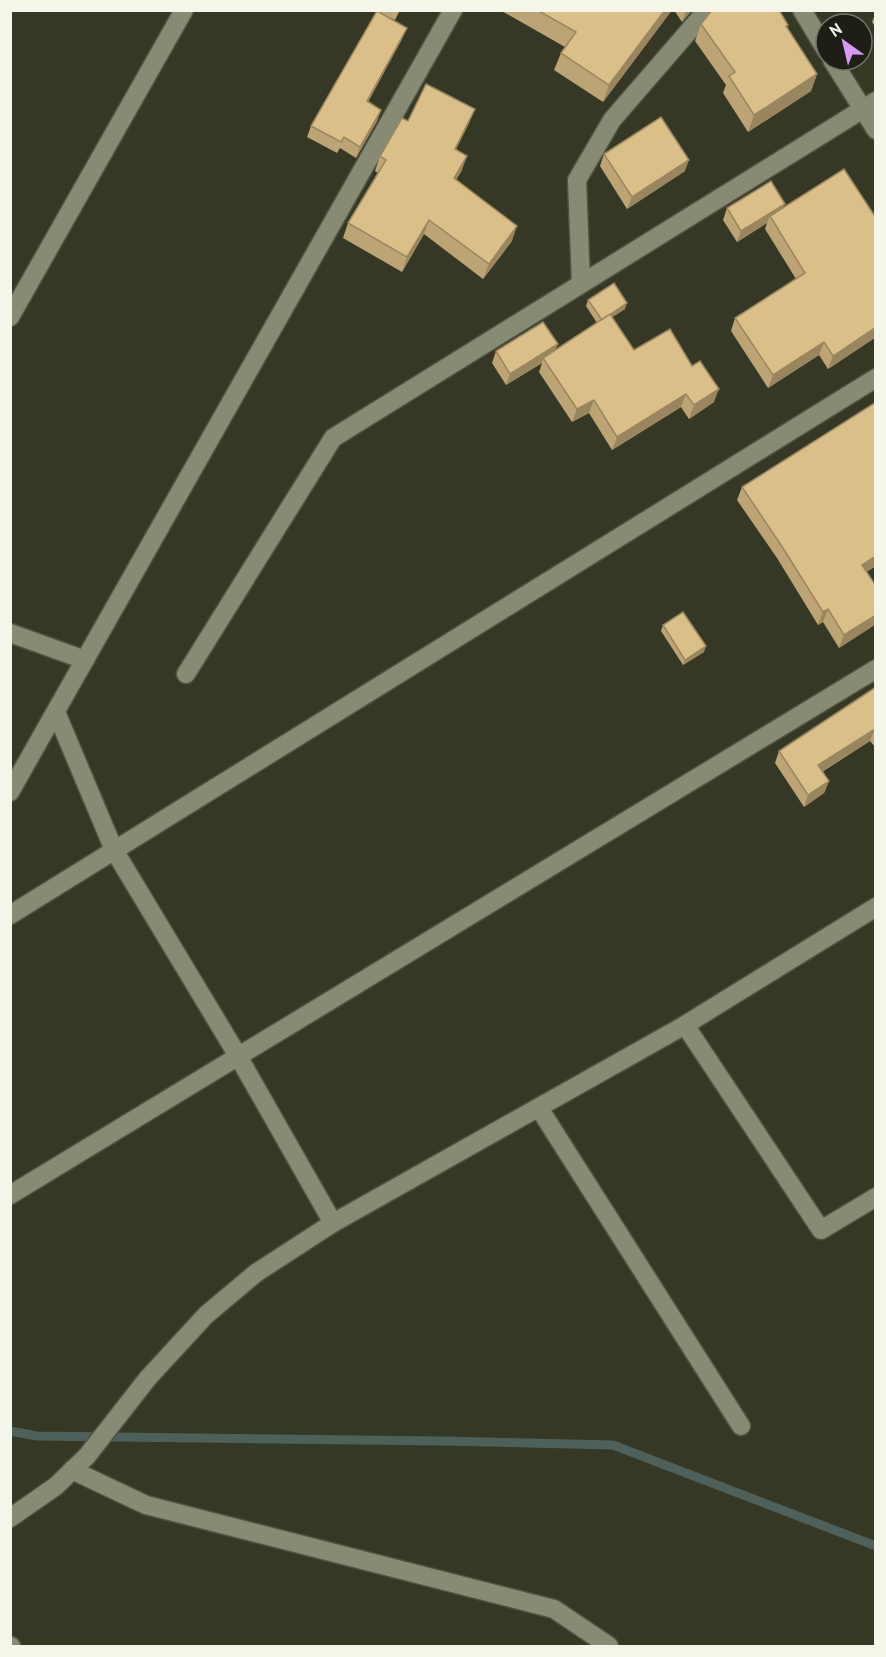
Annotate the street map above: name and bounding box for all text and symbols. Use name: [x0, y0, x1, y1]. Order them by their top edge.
north arrow: [814, 12, 874, 72]
text: N: [826, 18, 846, 41]

